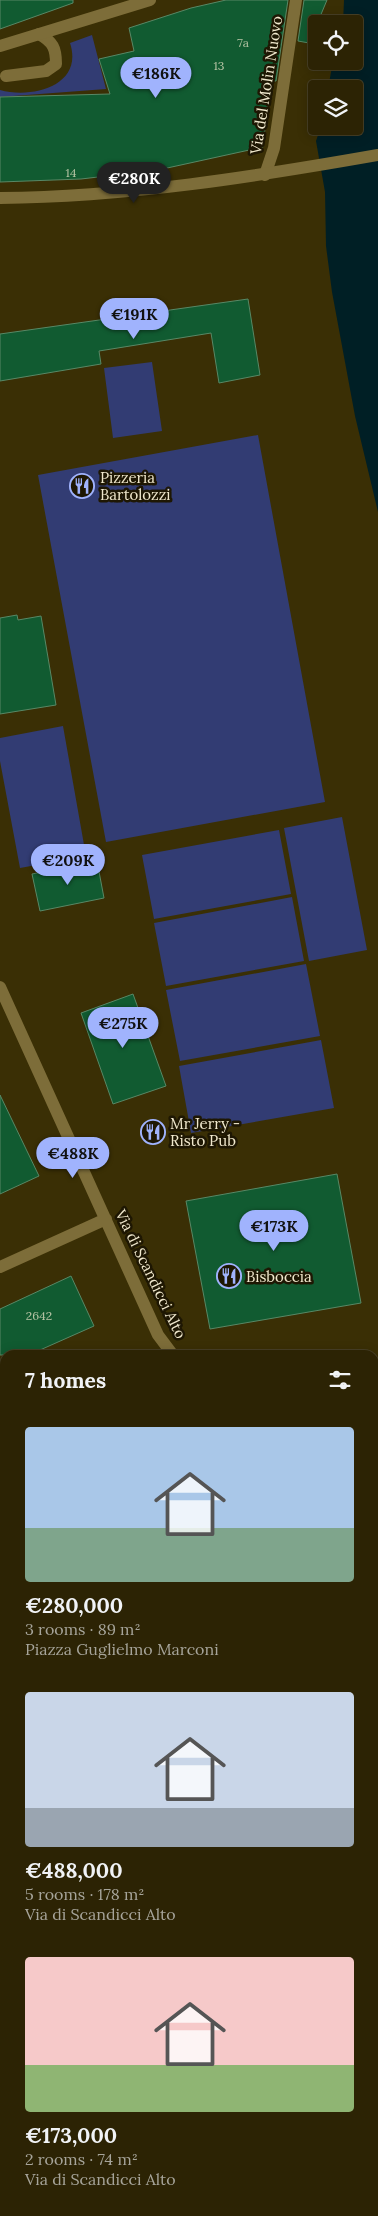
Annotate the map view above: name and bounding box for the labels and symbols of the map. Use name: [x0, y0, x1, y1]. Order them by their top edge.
street label: Via del Molin Nuovo: [246, 14, 286, 156]
house number: 7a: [237, 35, 249, 50]
pin: €186K: [121, 56, 191, 99]
house number: 13: [213, 58, 225, 73]
pin: €280K: [99, 162, 169, 204]
house number: 14: [66, 165, 77, 180]
pin: €191K: [99, 298, 169, 340]
place label: Pizzeria Bartolozzi: [100, 468, 171, 504]
restaurant icon: Pizzeria Bartolozzi: [69, 473, 95, 499]
pin: €209K: [33, 844, 103, 886]
pin: €275K: [88, 1006, 158, 1049]
place label: Mr Jerry - Risto Pub: [170, 1114, 240, 1150]
restaurant icon: Mr Jerry - Risto Pub: [140, 1119, 166, 1145]
pin: €488K: [38, 1136, 108, 1179]
street label: Via di Scandicci Alto: [111, 1205, 191, 1342]
pin: €173K: [239, 1210, 309, 1252]
restaurant icon: Bisboccia: [216, 1263, 242, 1289]
place label: Bisboccia: [246, 1267, 312, 1286]
house number: 2642: [26, 1308, 52, 1323]

